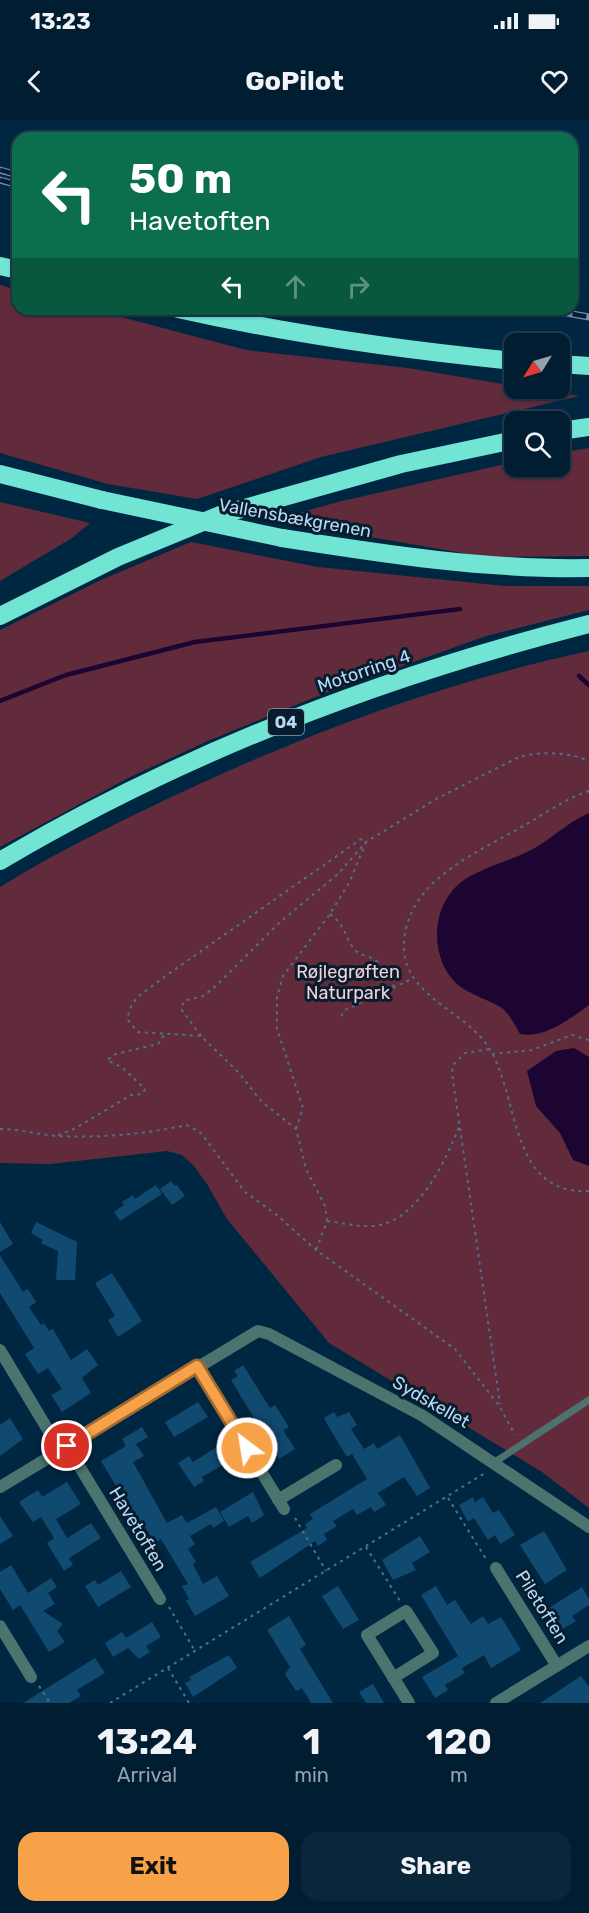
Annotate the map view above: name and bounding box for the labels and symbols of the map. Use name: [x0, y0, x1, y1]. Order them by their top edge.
north arrow: [504, 333, 570, 399]
street label: Vallensbækgrenen: [217, 494, 373, 542]
street label: Motorring 4: [314, 645, 414, 697]
road number: O4: [268, 709, 304, 735]
park label: Røjlegrøften Naturpark: [296, 961, 400, 1004]
street label: Sydskellet: [389, 1371, 473, 1433]
position arrow: [215, 1416, 279, 1480]
pin: [41, 1420, 92, 1471]
street label: Havetoften: [104, 1483, 172, 1575]
street label: Piletoften: [511, 1566, 573, 1648]

